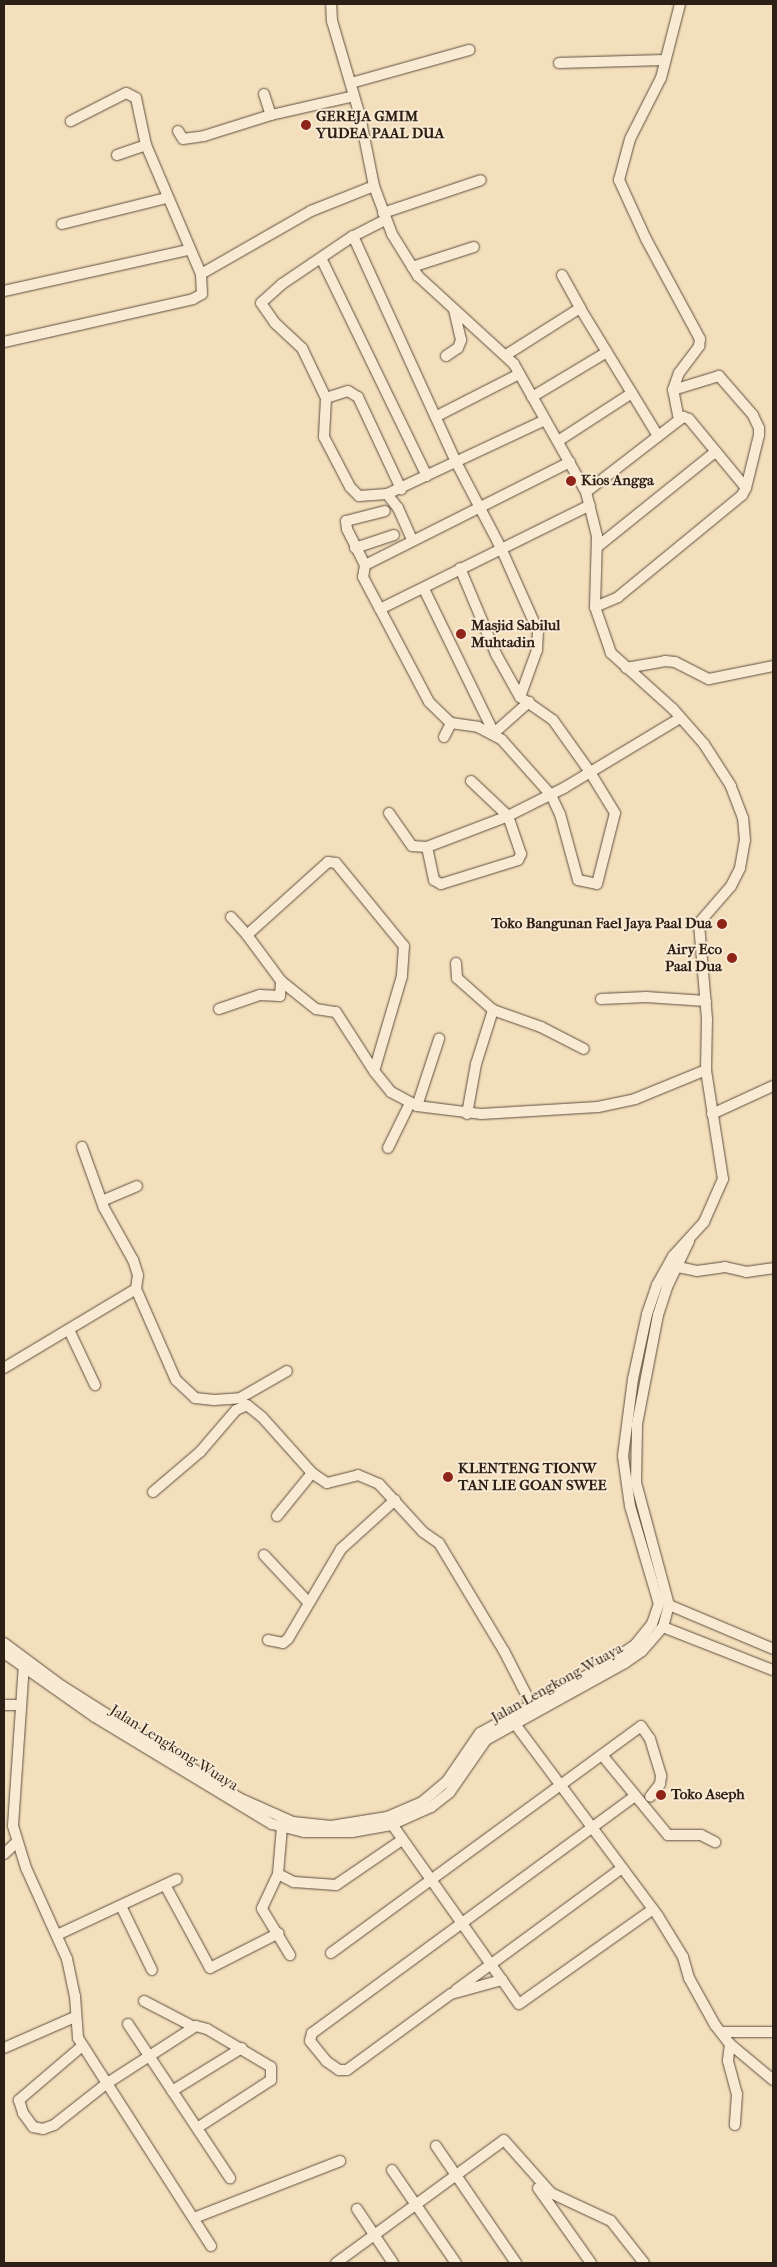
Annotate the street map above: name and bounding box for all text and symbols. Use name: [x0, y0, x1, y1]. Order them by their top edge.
place label: GEREJA GMIM YUDEA PAAL DUA: [316, 107, 444, 142]
marker: GEREJA GMIM YUDEA PAAL DUA: [300, 119, 312, 131]
place label: Kios Angga: [581, 472, 654, 490]
marker: Kios Angga: [565, 475, 577, 487]
place label: Masjid Sabilul Muhtadin: [471, 616, 560, 651]
marker: Masjid Sabilul Muhtadin: [455, 628, 467, 640]
place label: Toko Bangunan Fael Jaya Paal Dua: [491, 915, 712, 933]
marker: Toko Bangunan Fael Jaya Paal Dua: [716, 918, 728, 930]
place label: Airy Eco Paal Dua: [665, 940, 722, 975]
marker: Airy Eco Paal Dua: [726, 952, 738, 964]
place label: KLENTENG TIONW TAN LIE GOAN SWEE: [458, 1459, 607, 1494]
marker: KLENTENG TIONW TAN LIE GOAN SWEE: [442, 1471, 454, 1483]
street label: Jalan Lengkong Wuaya: [488, 1639, 626, 1727]
street label: Jalan Lengkong Wuaya: [107, 1701, 241, 1795]
place label: Toko Aseph: [671, 1786, 745, 1804]
marker: Toko Aseph: [655, 1789, 667, 1801]

